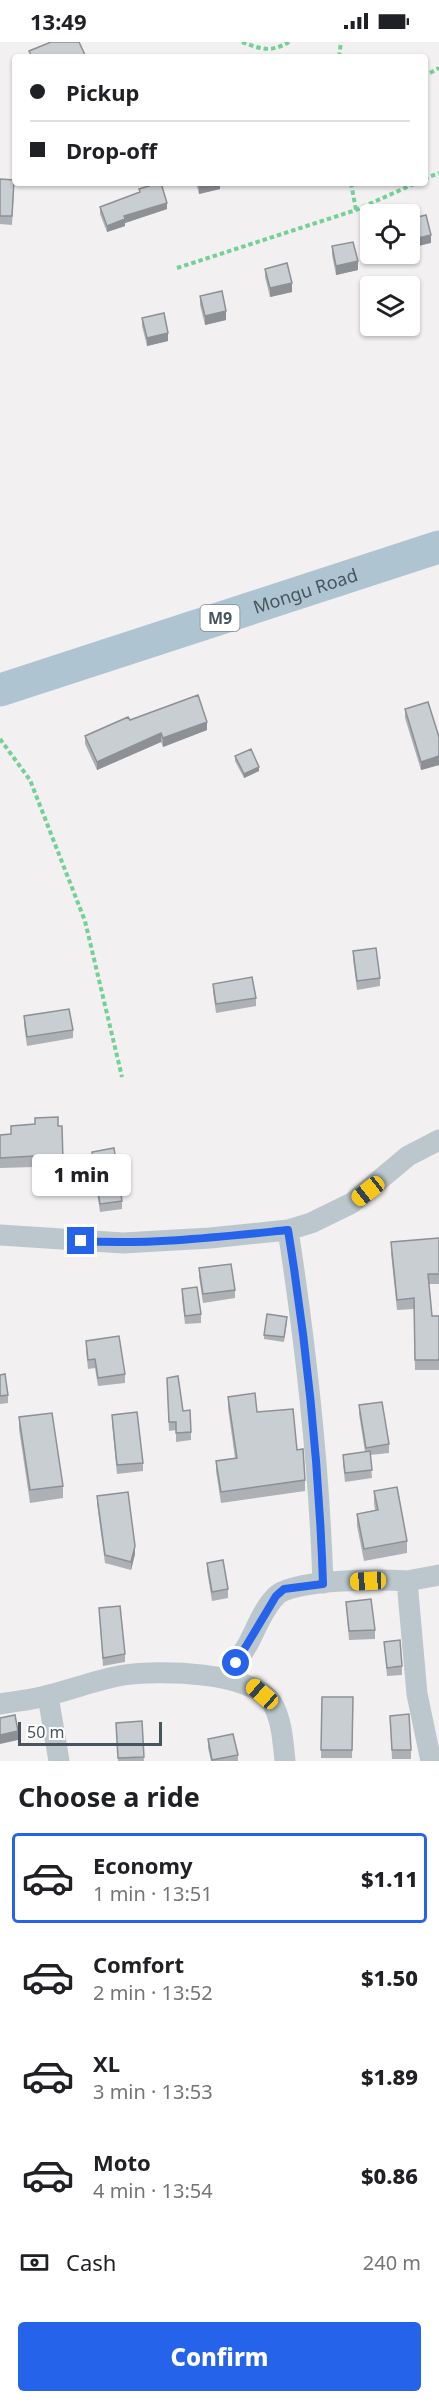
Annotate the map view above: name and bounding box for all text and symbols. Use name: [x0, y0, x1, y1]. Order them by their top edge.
text: 13:49: [30, 6, 87, 36]
text: Pickup: [66, 77, 139, 107]
text: Drop-off: [66, 135, 157, 165]
map controls: [360, 204, 420, 336]
button: locate: [360, 204, 420, 264]
button: layers: [360, 276, 420, 336]
street label: Mongu Road: [250, 562, 361, 619]
road number: M9: [200, 605, 240, 631]
callout: 1 min: [32, 1154, 130, 1196]
text: 1 min: [54, 1161, 109, 1188]
car: [348, 1173, 388, 1209]
route end: [67, 1227, 94, 1254]
car: [350, 1571, 386, 1591]
route start: [222, 1649, 249, 1676]
car: [243, 1675, 281, 1713]
scale bar: [18, 1719, 162, 1746]
text: 50 m: [27, 1721, 64, 1743]
text: Choose a ride: [18, 1778, 200, 1815]
text: Economy: [93, 1850, 192, 1880]
icon: car: [21, 1851, 75, 1905]
text: $1.11: [361, 1863, 418, 1893]
text: 1 min · 13:51: [93, 1880, 213, 1907]
text: Comfort: [93, 1949, 184, 1979]
icon: car: [21, 1950, 75, 2004]
text: $1.50: [361, 1962, 418, 1992]
text: 2 min · 13:52: [93, 1979, 213, 2006]
text: XL: [93, 2048, 120, 2078]
icon: car: [21, 2049, 75, 2103]
text: $1.89: [361, 2061, 418, 2091]
text: 3 min · 13:53: [93, 2078, 213, 2105]
text: Moto: [93, 2147, 151, 2177]
icon: car: [21, 2148, 75, 2202]
text: $0.86: [361, 2160, 418, 2190]
text: 4 min · 13:54: [93, 2177, 213, 2204]
icon: cash: [18, 2246, 51, 2279]
text: Cash: [66, 2247, 116, 2277]
text: 240 m: [363, 2249, 421, 2276]
button: Confirm: [18, 2322, 421, 2391]

